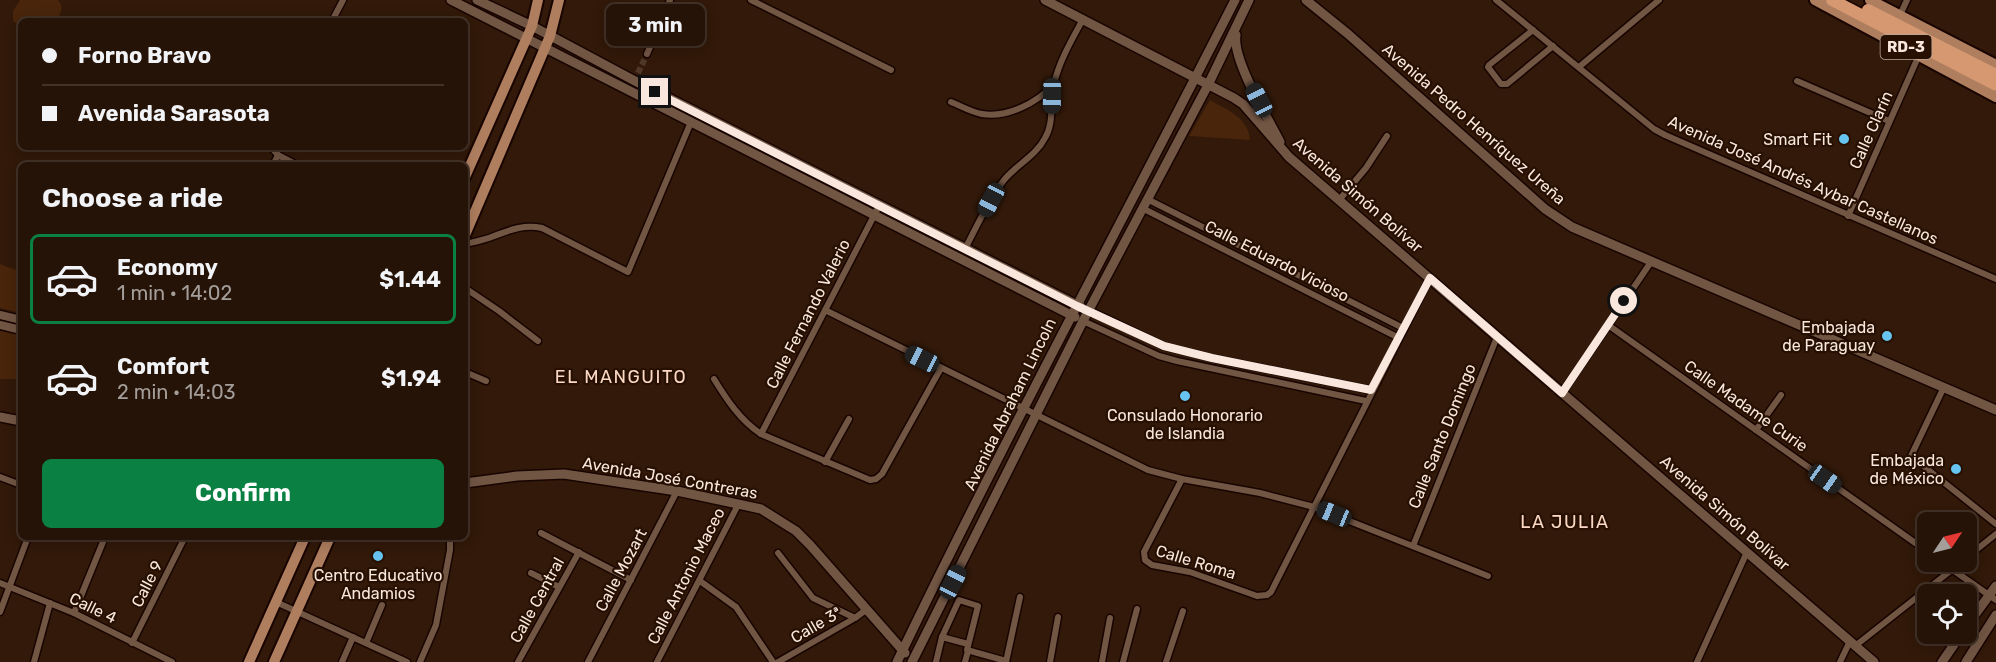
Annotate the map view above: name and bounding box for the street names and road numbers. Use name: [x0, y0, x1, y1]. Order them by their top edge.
road number: RD-3: [1880, 35, 1932, 59]
street label: Avenida Pedro Henríquez Ureña: [1379, 39, 1569, 209]
street label: Calle Clarín: [1845, 88, 1897, 172]
street label: Avenida José Andrés Aybar Castellanos: [1665, 112, 1941, 248]
street label: Avenida Simón Bolívar: [1289, 134, 1427, 256]
street label: Calle Eduardo Vicioso: [1202, 216, 1352, 306]
street label: Calle Fernando Valerio: [762, 236, 854, 392]
street label: Avenida Abraham Lincoln: [960, 315, 1060, 493]
street label: Calle Madame Curie: [1681, 356, 1811, 456]
street label: Calle Santo Domingo: [1404, 361, 1480, 511]
street label: Avenida Simón Bolívar: [1656, 452, 1794, 574]
street label: Avenida José Contreras: [581, 453, 759, 503]
street label: Calle Antonio Maceo: [643, 505, 729, 647]
street label: Calle Mozart: [591, 525, 651, 615]
street label: Calle Roma: [1154, 541, 1238, 583]
street label: Calle Central: [506, 554, 568, 646]
street label: Calle 9: [127, 558, 167, 610]
street label: Calle 4: [66, 588, 120, 628]
street label: Calle 3ª: [787, 603, 845, 647]

